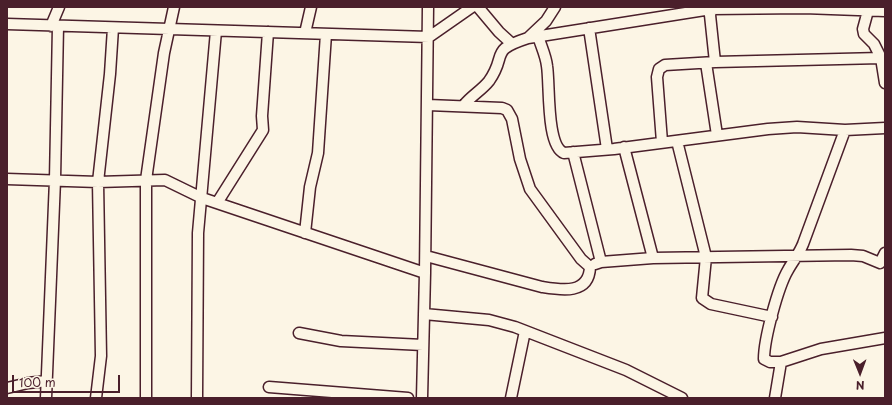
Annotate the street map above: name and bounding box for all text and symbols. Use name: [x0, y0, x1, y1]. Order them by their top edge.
north arrow: [840, 353, 880, 393]
scale bar: [14, 367, 122, 393]
text: 100 m: [19, 373, 56, 391]
text: N: [856, 377, 865, 394]

